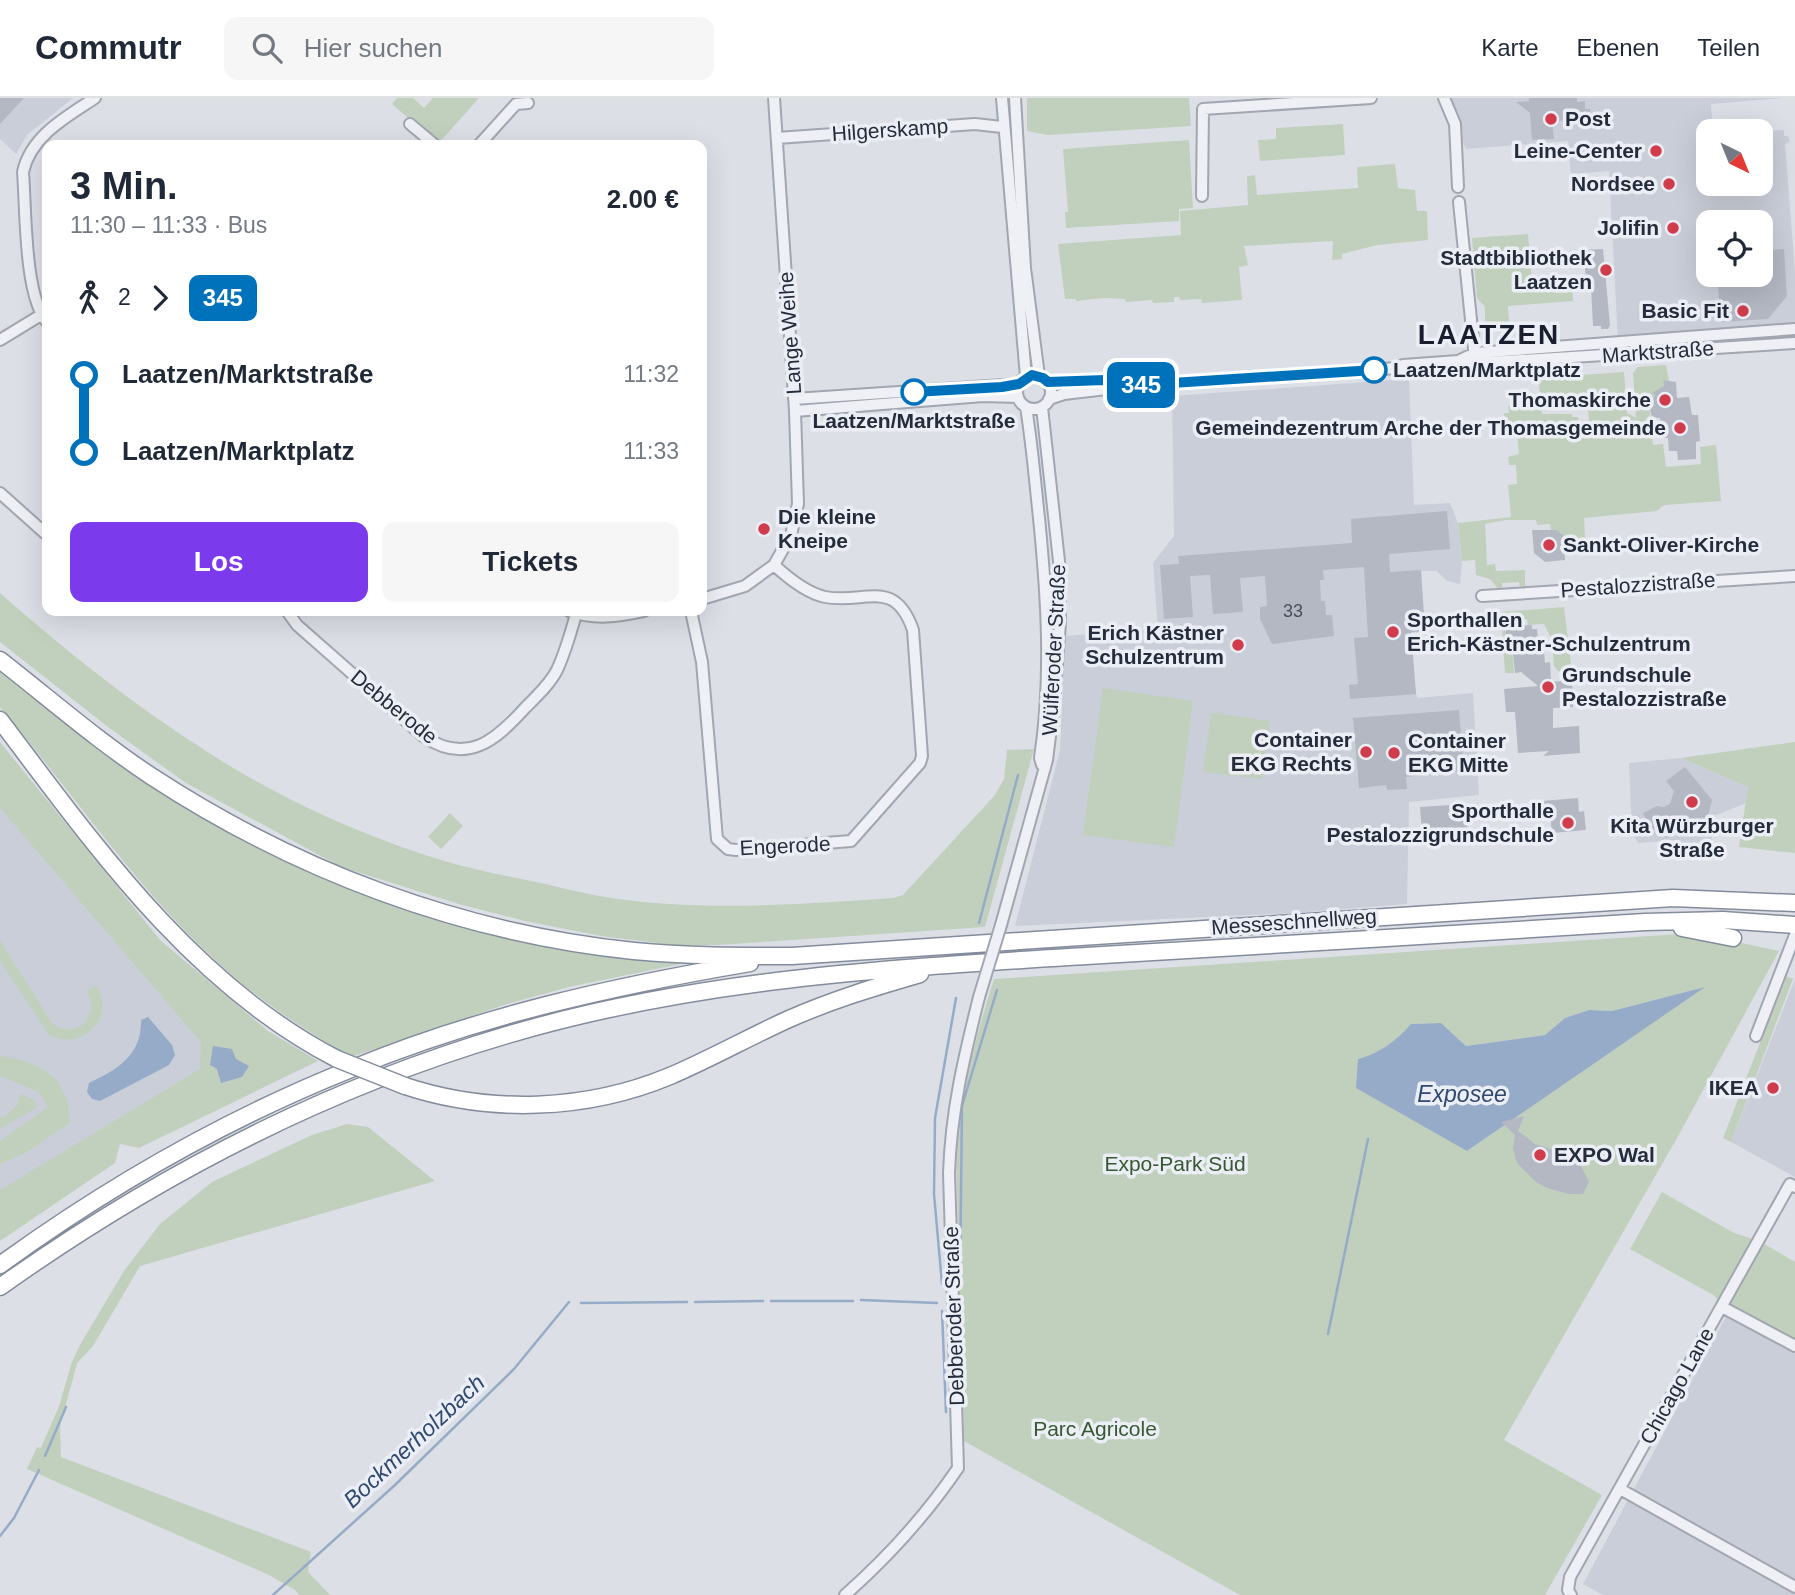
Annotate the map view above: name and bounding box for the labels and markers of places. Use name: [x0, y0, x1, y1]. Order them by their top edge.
place label: Post: [1565, 107, 1611, 130]
marker: Post: [1543, 111, 1559, 127]
place label: Leine-Center: [1514, 139, 1642, 162]
marker: Leine-Center: [1648, 143, 1664, 159]
place label: Nordsee: [1571, 172, 1655, 195]
marker: Nordsee: [1661, 176, 1677, 192]
place label: Jolifin: [1597, 216, 1659, 239]
marker: Jolifin: [1665, 220, 1681, 236]
place label: Stadtbibliothek Laatzen: [1440, 246, 1592, 293]
marker: Stadtbibliothek Laatzen: [1598, 262, 1614, 278]
place label: Basic Fit: [1641, 299, 1729, 322]
marker: Basic Fit: [1735, 303, 1751, 319]
marker: Laatzen/Marktplatz: [1361, 357, 1387, 383]
place label: Laatzen/Marktplatz: [1393, 358, 1581, 381]
marker: Laatzen/Marktstraße: [901, 379, 927, 405]
place label: Thomaskirche: [1509, 388, 1651, 411]
marker: Thomaskirche: [1657, 392, 1673, 408]
place label: Laatzen/Marktstraße: [812, 409, 1016, 432]
place label: Gemeindezentrum Arche der Thomasgemeinde: [1195, 416, 1666, 439]
marker: Gemeindezentrum Arche der Thomasgemeinde: [1672, 420, 1688, 436]
place label: Die kleine Kneipe: [778, 505, 876, 552]
marker: Die kleine Kneipe: [756, 521, 772, 537]
place label: Sankt-Oliver-Kirche: [1563, 533, 1759, 556]
marker: Sankt-Oliver-Kirche: [1541, 537, 1557, 553]
place label: Sporthallen Erich-Kästner-Schulzentrum: [1407, 608, 1691, 655]
place label: Erich Kästner Schulzentrum: [1085, 621, 1224, 668]
marker: Sporthallen Erich-Kästner-Schulzentrum: [1385, 624, 1401, 640]
marker: Erich Kästner Schulzentrum: [1230, 637, 1246, 653]
place label: Grundschule Pestalozzistraße: [1562, 663, 1727, 710]
marker: Grundschule Pestalozzistraße: [1540, 679, 1556, 695]
place label: Container EKG Rechts: [1231, 728, 1352, 775]
place label: Container EKG Mitte: [1408, 729, 1508, 776]
marker: Container EKG Rechts: [1358, 744, 1374, 760]
marker: Container EKG Mitte: [1386, 745, 1402, 761]
marker: Kita Würzburger Straße: [1684, 794, 1700, 810]
place label: Sporthalle Pestalozzigrundschule: [1326, 799, 1554, 846]
place label: Kita Würzburger Straße: [1610, 814, 1774, 861]
marker: Sporthalle Pestalozzigrundschule: [1560, 815, 1576, 831]
place label: IKEA: [1709, 1076, 1759, 1099]
marker: IKEA: [1765, 1080, 1781, 1096]
place label: EXPO Wal: [1554, 1143, 1655, 1166]
marker: EXPO Wal: [1532, 1147, 1548, 1163]

